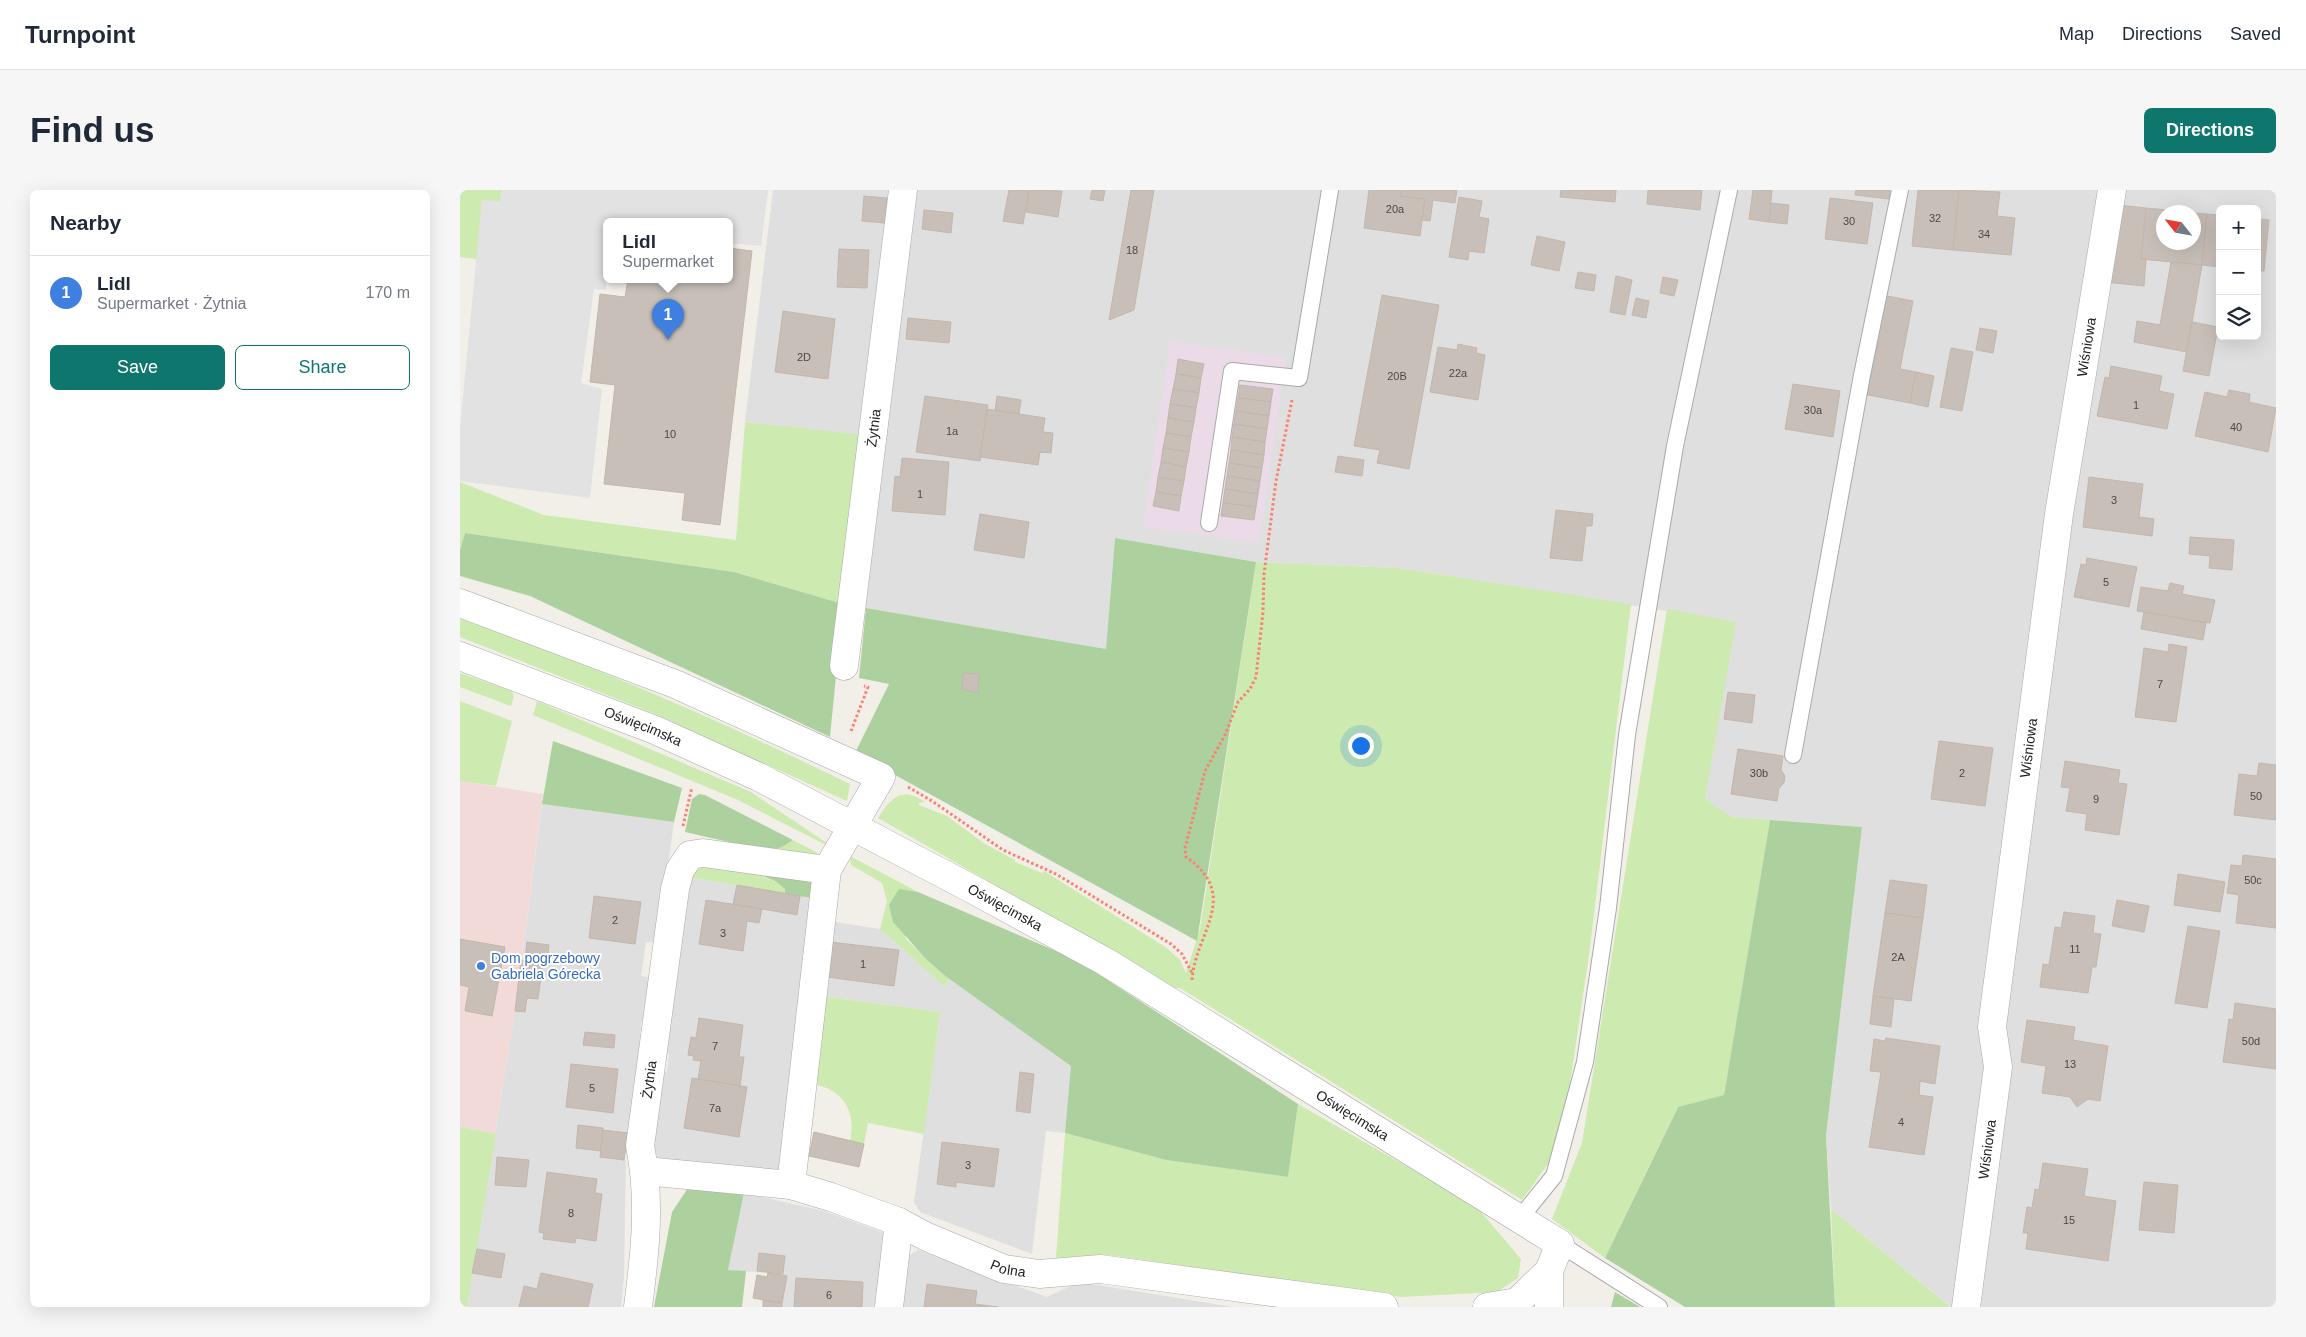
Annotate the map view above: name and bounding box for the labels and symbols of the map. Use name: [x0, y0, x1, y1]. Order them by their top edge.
house number: 20a: [1386, 203, 1405, 215]
north arrow: [2156, 205, 2201, 250]
house number: 32: [1929, 212, 1941, 224]
house number: 30: [1843, 215, 1855, 227]
house number: 34: [1978, 228, 1990, 240]
house number: 18: [1126, 244, 1138, 256]
pin: 1: [652, 299, 684, 340]
street label: Wiśniowa: [2074, 316, 2099, 378]
house number: 2D: [797, 351, 811, 363]
house number: 22a: [1449, 367, 1468, 379]
house number: 20B: [1387, 370, 1407, 382]
house number: 1: [2133, 399, 2139, 411]
house number: 30a: [1804, 404, 1823, 416]
street label: Żytnia: [862, 408, 884, 448]
house number: 40: [2230, 421, 2242, 433]
house number: 1a: [946, 425, 959, 437]
house number: 10: [664, 428, 676, 440]
house number: 1: [917, 488, 923, 500]
house number: 3: [2111, 494, 2117, 506]
house number: 5: [2103, 576, 2109, 588]
house number: 7: [2157, 678, 2163, 690]
street label: Oświęcimska: [602, 703, 685, 749]
street label: Wiśniowa: [2017, 717, 2040, 779]
your location: [1348, 733, 1374, 759]
house number: 30b: [1750, 767, 1768, 779]
house number: 2: [1959, 767, 1965, 779]
house number: 50: [2250, 790, 2262, 802]
house number: 9: [2093, 793, 2099, 805]
house number: 50c: [2244, 874, 2262, 886]
street label: Oświęcimska: [965, 880, 1045, 934]
house number: 2: [612, 914, 618, 926]
house number: 3: [720, 927, 726, 939]
house number: 11: [2069, 943, 2081, 955]
place label: Dom pogrzebowy Gabriela Górecka: [491, 950, 601, 982]
house number: 2A: [1891, 951, 1905, 963]
house number: 1: [860, 958, 866, 970]
marker: Dom pogrzebowy Gabriela Górecka: [475, 960, 487, 972]
house number: 50d: [2242, 1035, 2260, 1047]
house number: 7: [712, 1040, 718, 1052]
house number: 13: [2064, 1058, 2076, 1070]
street label: Żytnia: [638, 1059, 660, 1099]
house number: 5: [589, 1082, 595, 1094]
street label: Oświęcimska: [1313, 1086, 1392, 1144]
house number: 7a: [709, 1102, 722, 1114]
house number: 4: [1898, 1116, 1904, 1128]
street label: Wiśniowa: [1975, 1118, 1999, 1180]
house number: 3: [965, 1159, 971, 1171]
house number: 8: [568, 1207, 574, 1219]
house number: 15: [2063, 1214, 2075, 1226]
street label: Polna: [988, 1256, 1027, 1280]
house number: 6: [826, 1289, 832, 1301]

